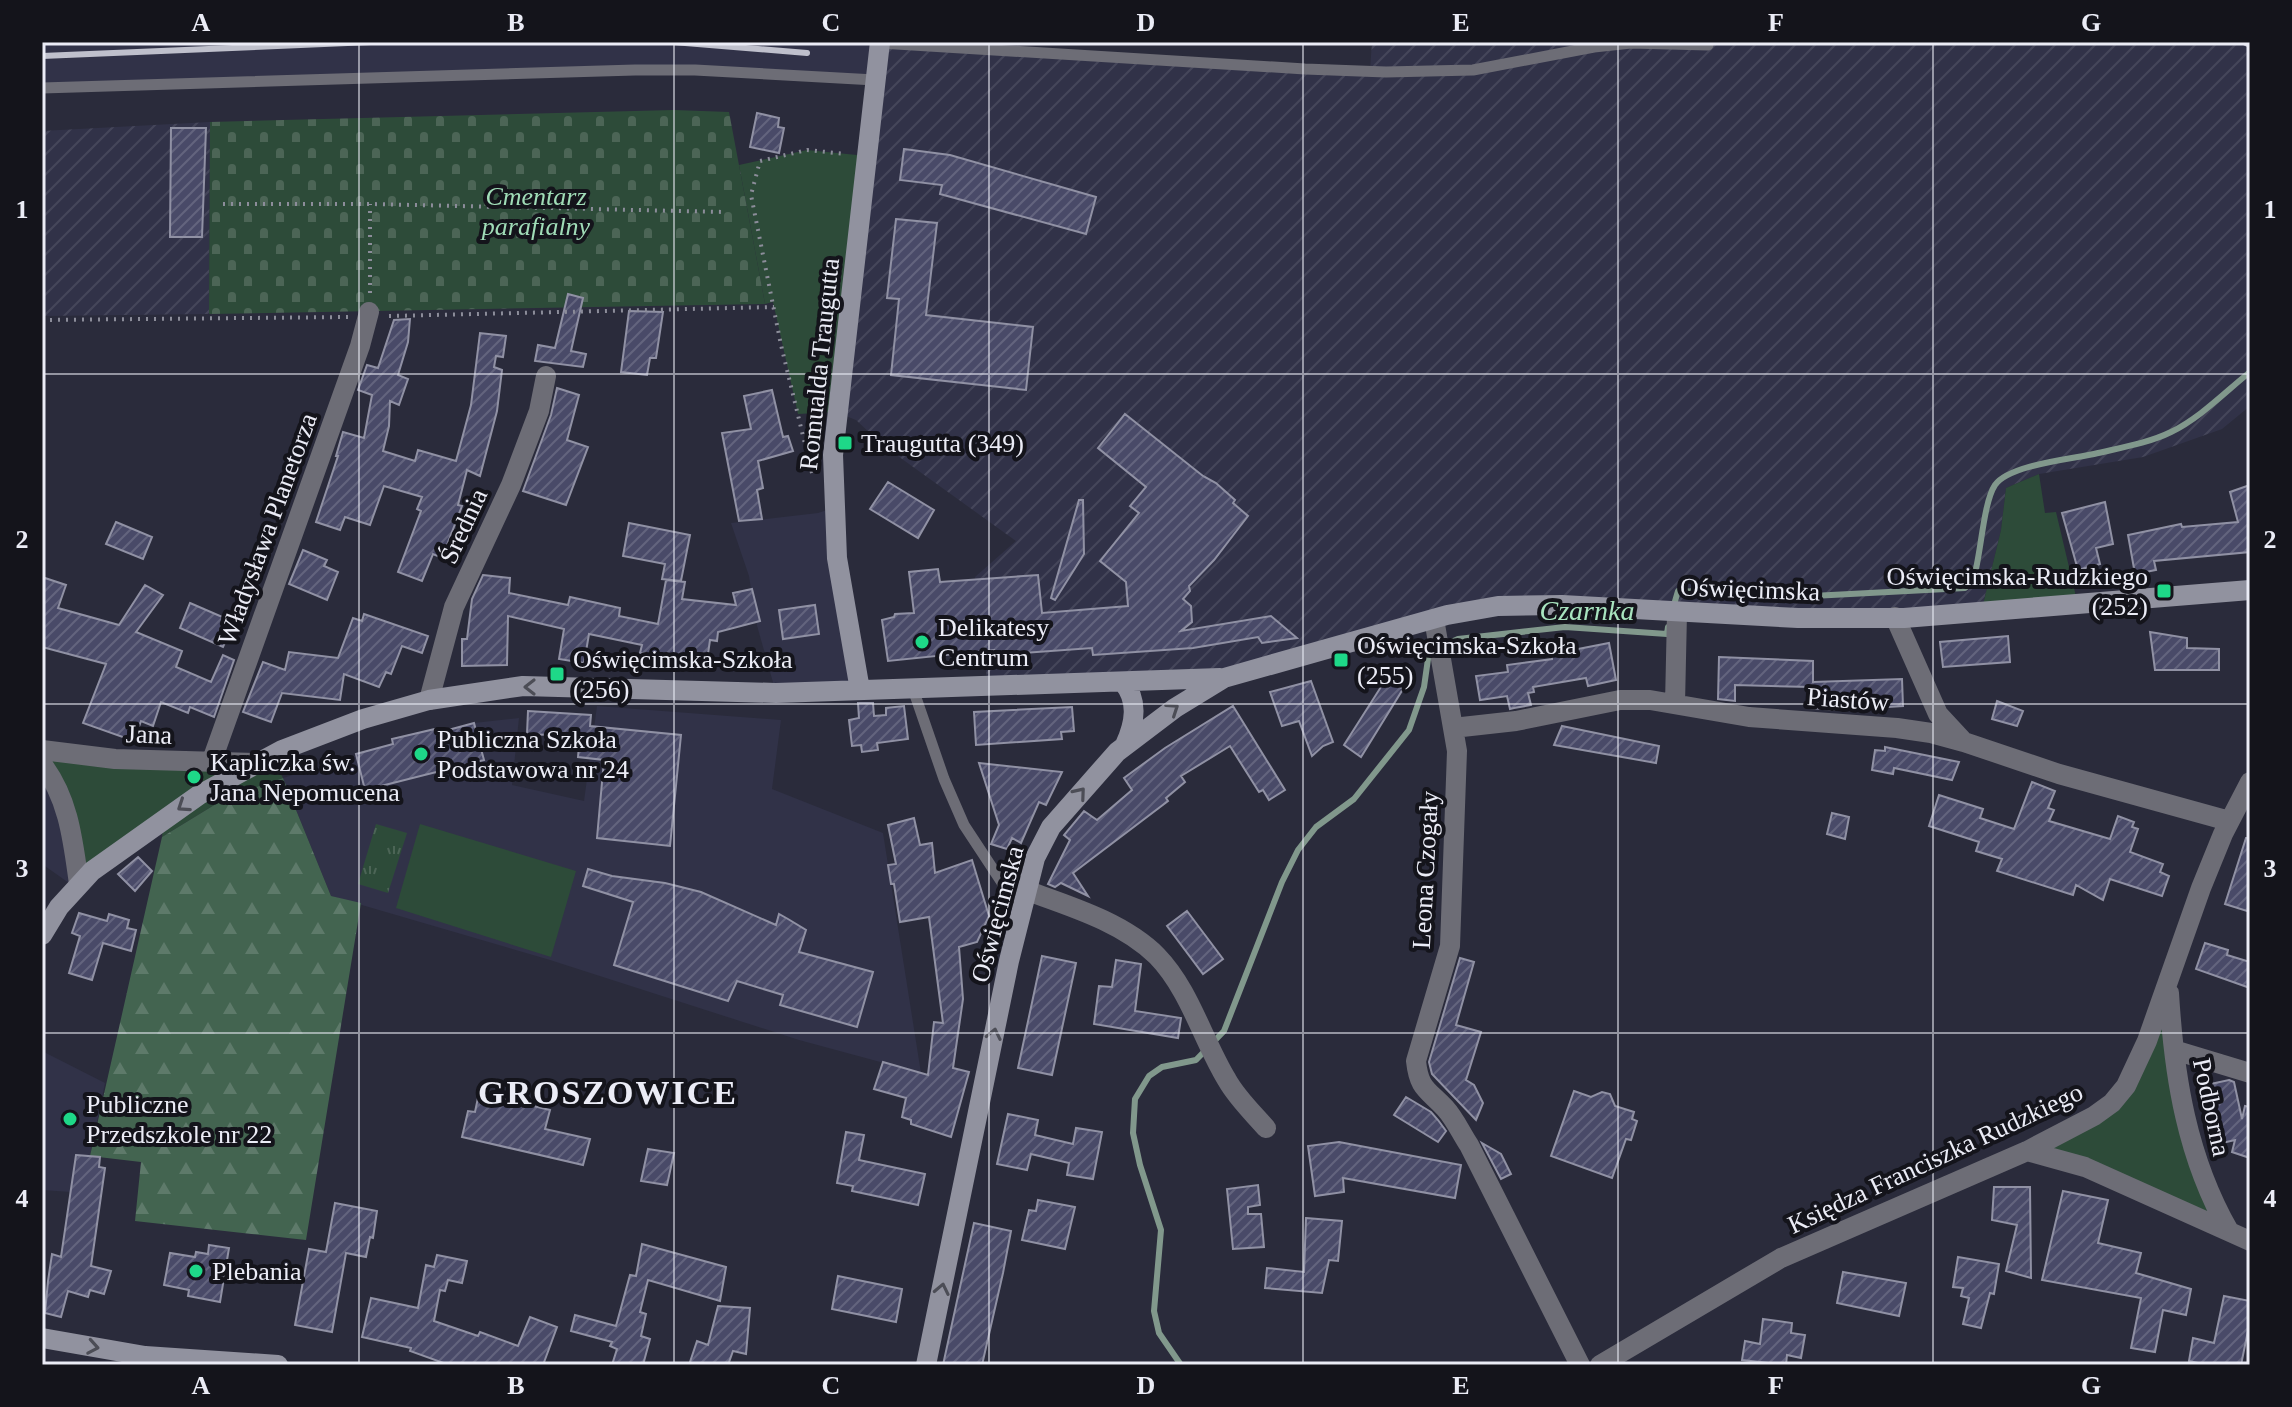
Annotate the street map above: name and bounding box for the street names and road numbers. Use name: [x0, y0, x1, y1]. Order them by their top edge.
street label: Romualda Traugutta: [794, 256, 845, 472]
street label: Władysława Planetorza: [212, 409, 323, 649]
street label: Średnia: [434, 484, 494, 568]
street label: Oświęcimska: [1679, 573, 1821, 606]
street label: Piastów: [1806, 682, 1890, 717]
street label: Jana: [125, 719, 173, 750]
street label: Leona Czogały: [1407, 790, 1444, 950]
street label: Oświęcimska: [965, 842, 1030, 986]
street label: Podborna: [2187, 1055, 2236, 1159]
street label: Księdza Franciszka Rudzkiego: [1783, 1077, 2087, 1240]

